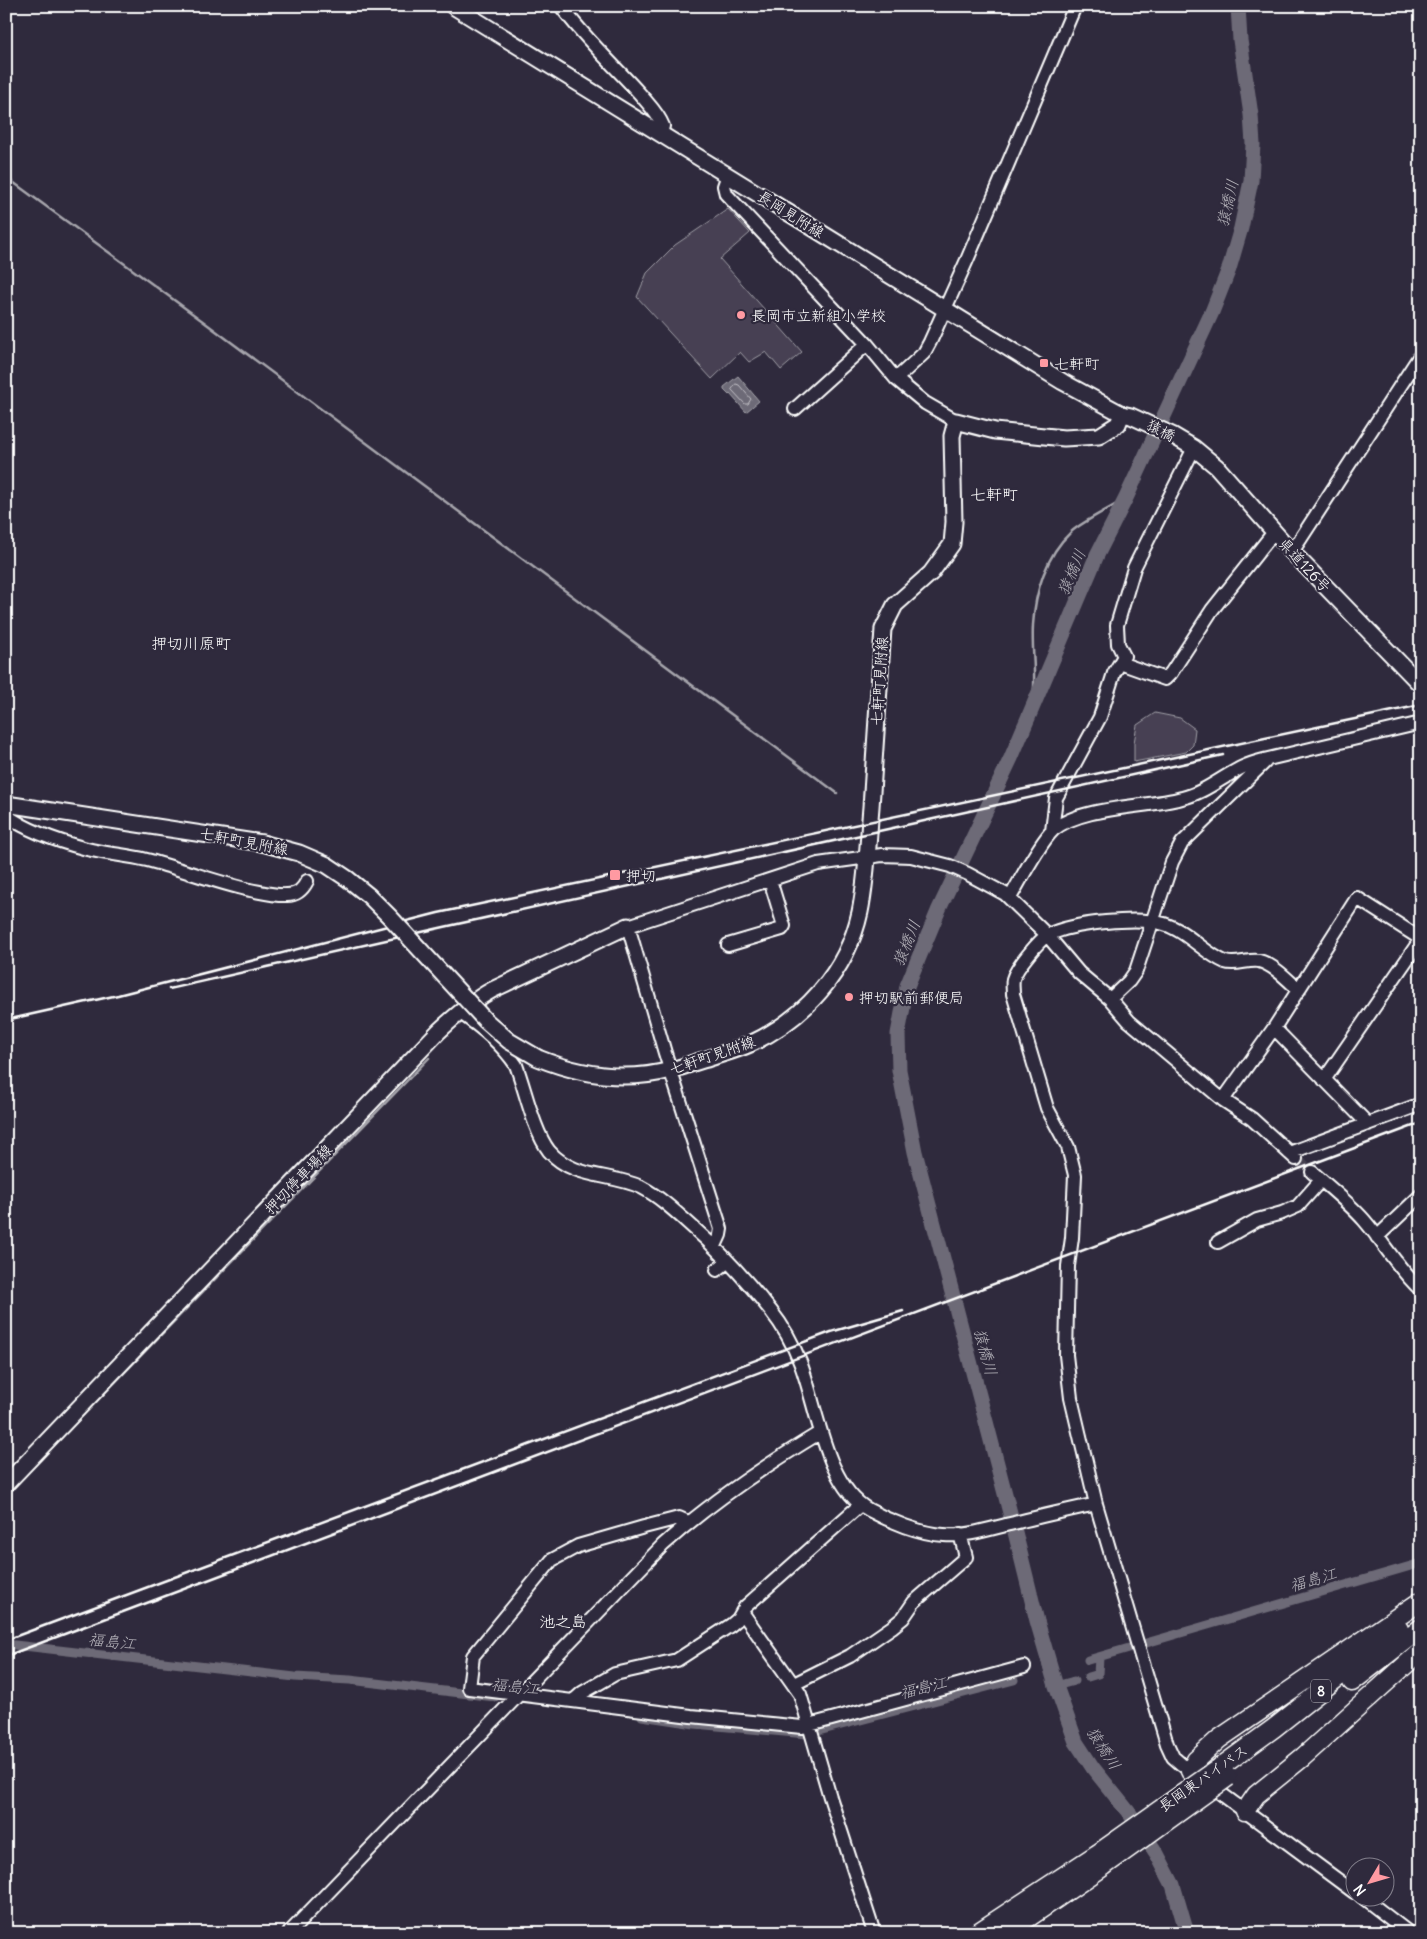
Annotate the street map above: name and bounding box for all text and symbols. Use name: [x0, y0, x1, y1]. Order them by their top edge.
water label: 猿橋川: [1212, 177, 1242, 229]
street label: 長岡見附線: [754, 186, 828, 242]
place label: 長岡市立新組小学校: [751, 306, 886, 325]
marker: 長岡市立新組小学校: [735, 309, 747, 321]
place label: 七軒町: [1054, 354, 1100, 373]
marker: 七軒町: [1038, 357, 1050, 369]
street label: 猿橋: [1143, 415, 1179, 445]
district label: 七軒町: [970, 484, 1018, 504]
street label: 県道126号: [1275, 534, 1335, 596]
water label: 猿橋川: [1052, 546, 1090, 598]
district label: 押切川原町: [151, 633, 231, 653]
street label: 七軒町見附線: [866, 635, 892, 727]
street label: 七軒町見附線: [198, 823, 290, 859]
place label: 押切: [626, 866, 656, 885]
marker: 押切: [608, 868, 622, 882]
water label: 猿橋川: [888, 917, 924, 969]
place label: 押切駅前郵便局: [859, 988, 964, 1007]
marker: 押切駅前郵便局: [843, 991, 855, 1003]
street label: 七軒町見附線: [666, 1031, 758, 1079]
street label: 押切停車場線: [260, 1140, 336, 1218]
water label: 猿橋川: [970, 1326, 1002, 1378]
water label: 福島江: [1287, 1562, 1340, 1595]
district label: 池之島: [539, 1611, 587, 1631]
water label: 福島江: [87, 1629, 138, 1654]
water label: 福島江: [897, 1671, 950, 1703]
water label: 福島江: [490, 1674, 541, 1699]
road number: 8: [1311, 1680, 1331, 1702]
water label: 猿橋川: [1083, 1722, 1125, 1774]
street label: 長岡東バイパス: [1155, 1740, 1251, 1816]
north arrow: [1344, 1856, 1394, 1906]
text: N: [1350, 1881, 1370, 1899]

